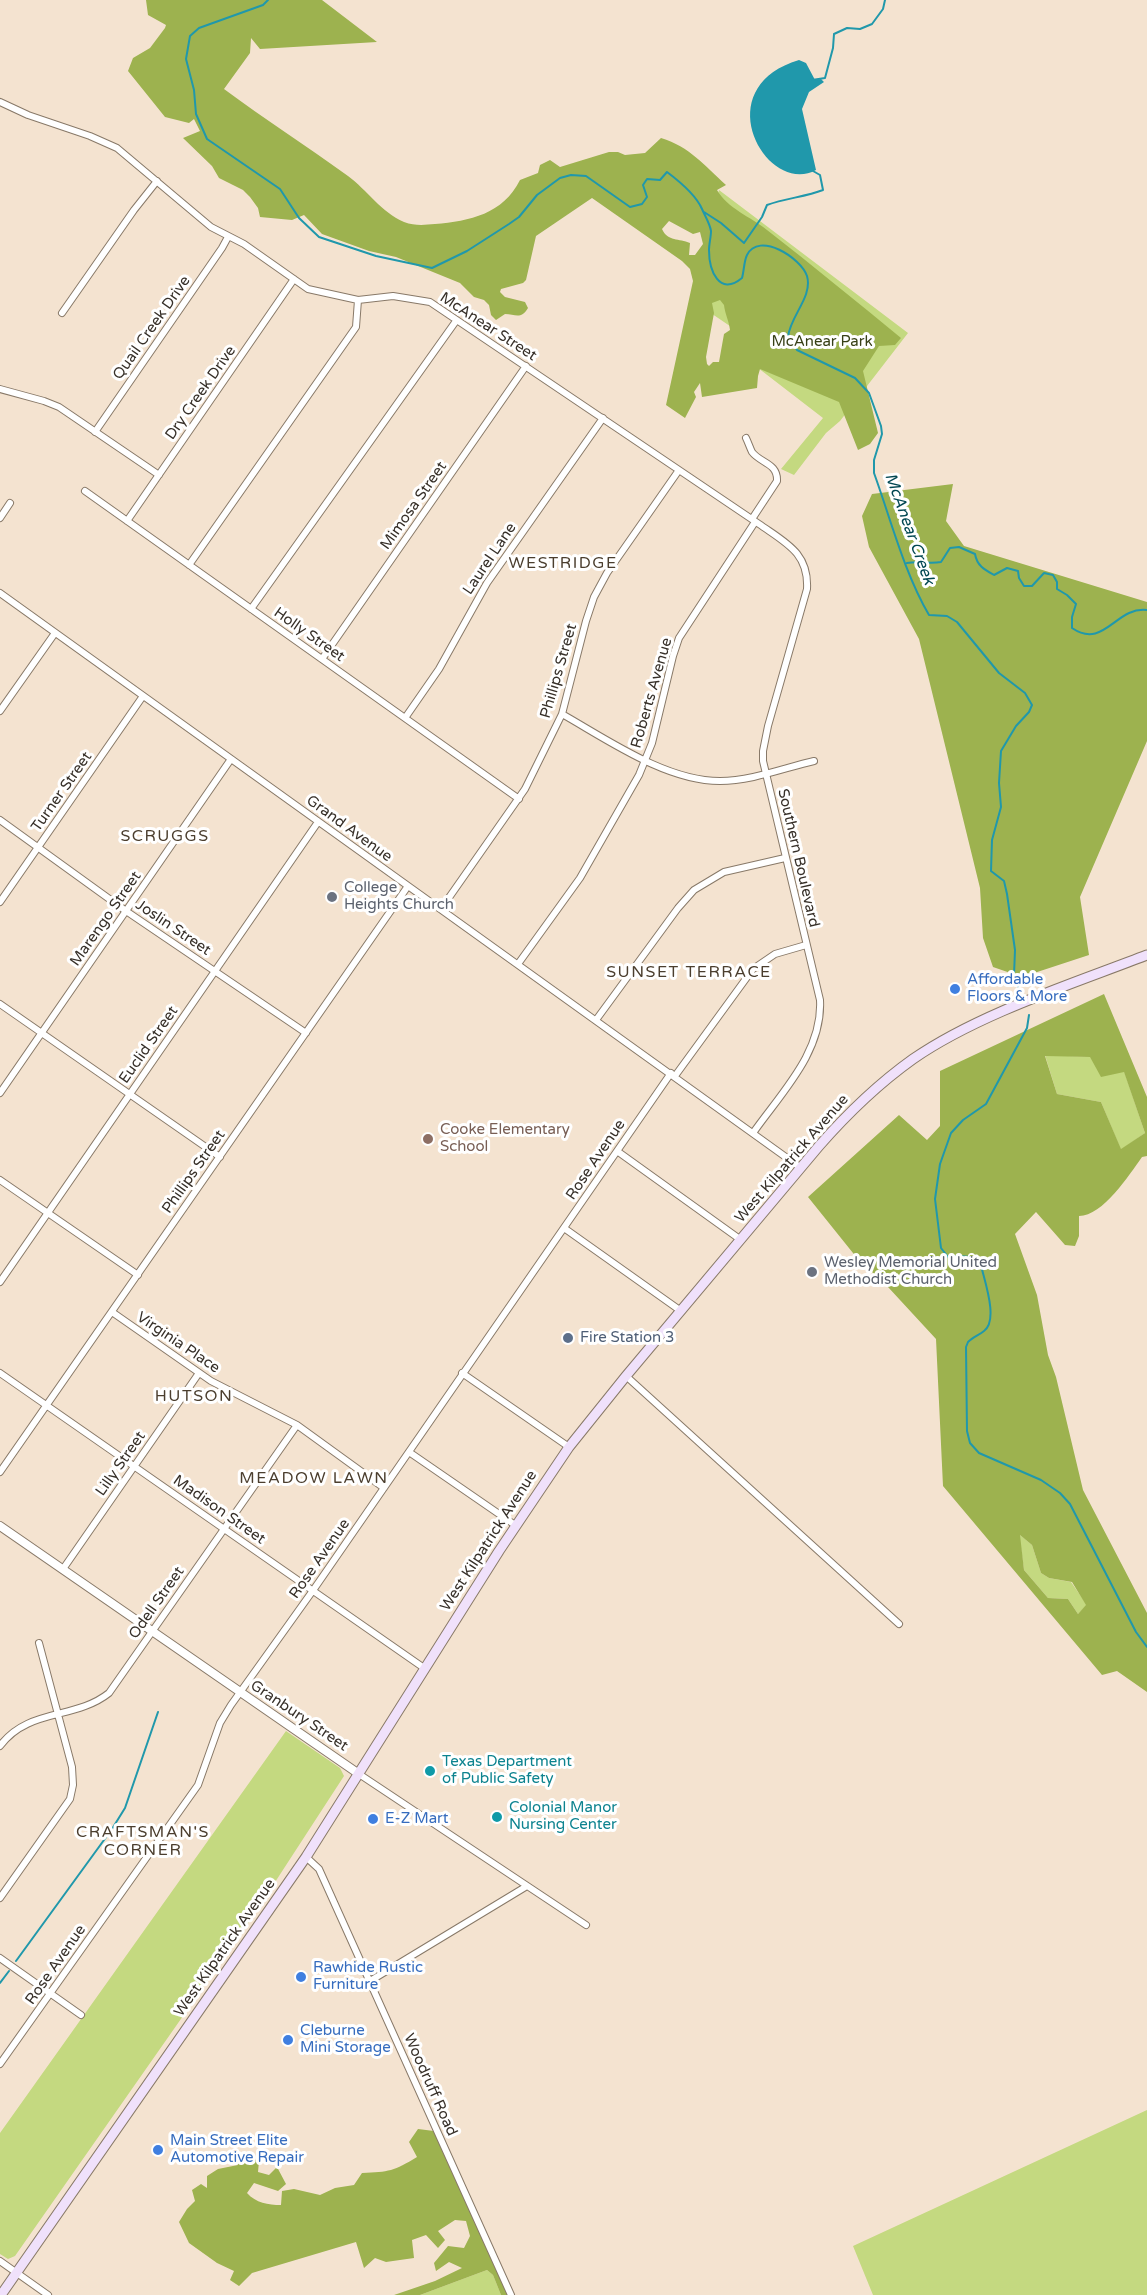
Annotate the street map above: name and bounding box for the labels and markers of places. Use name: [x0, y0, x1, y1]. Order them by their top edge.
place label: College Heights Church: [344, 879, 454, 914]
marker: College Heights Church: [325, 890, 339, 904]
place label: Affordable Floors & More: [967, 971, 1067, 1006]
marker: Affordable Floors & More: [948, 982, 962, 996]
place label: Cooke Elementary School: [440, 1121, 570, 1156]
marker: Cooke Elementary School: [421, 1132, 435, 1146]
place label: Wesley Memorial United Methodist Church: [824, 1254, 997, 1289]
marker: Wesley Memorial United Methodist Church: [805, 1265, 819, 1279]
place label: Fire Station 3: [580, 1329, 675, 1347]
marker: Fire Station 3: [561, 1331, 575, 1345]
place label: Texas Department of Public Safety: [442, 1753, 572, 1788]
marker: Texas Department of Public Safety: [423, 1764, 437, 1778]
place label: Colonial Manor Nursing Center: [509, 1799, 617, 1834]
place label: E-Z Mart: [385, 1810, 449, 1828]
marker: Colonial Manor Nursing Center: [490, 1810, 504, 1824]
marker: E-Z Mart: [366, 1812, 380, 1826]
place label: Rawhide Rustic Furniture: [313, 1959, 423, 1994]
marker: Rawhide Rustic Furniture: [294, 1970, 308, 1984]
place label: Cleburne Mini Storage: [300, 2022, 391, 2057]
marker: Cleburne Mini Storage: [281, 2033, 295, 2047]
place label: Main Street Elite Automotive Repair: [170, 2132, 304, 2167]
marker: Main Street Elite Automotive Repair: [151, 2143, 165, 2157]

